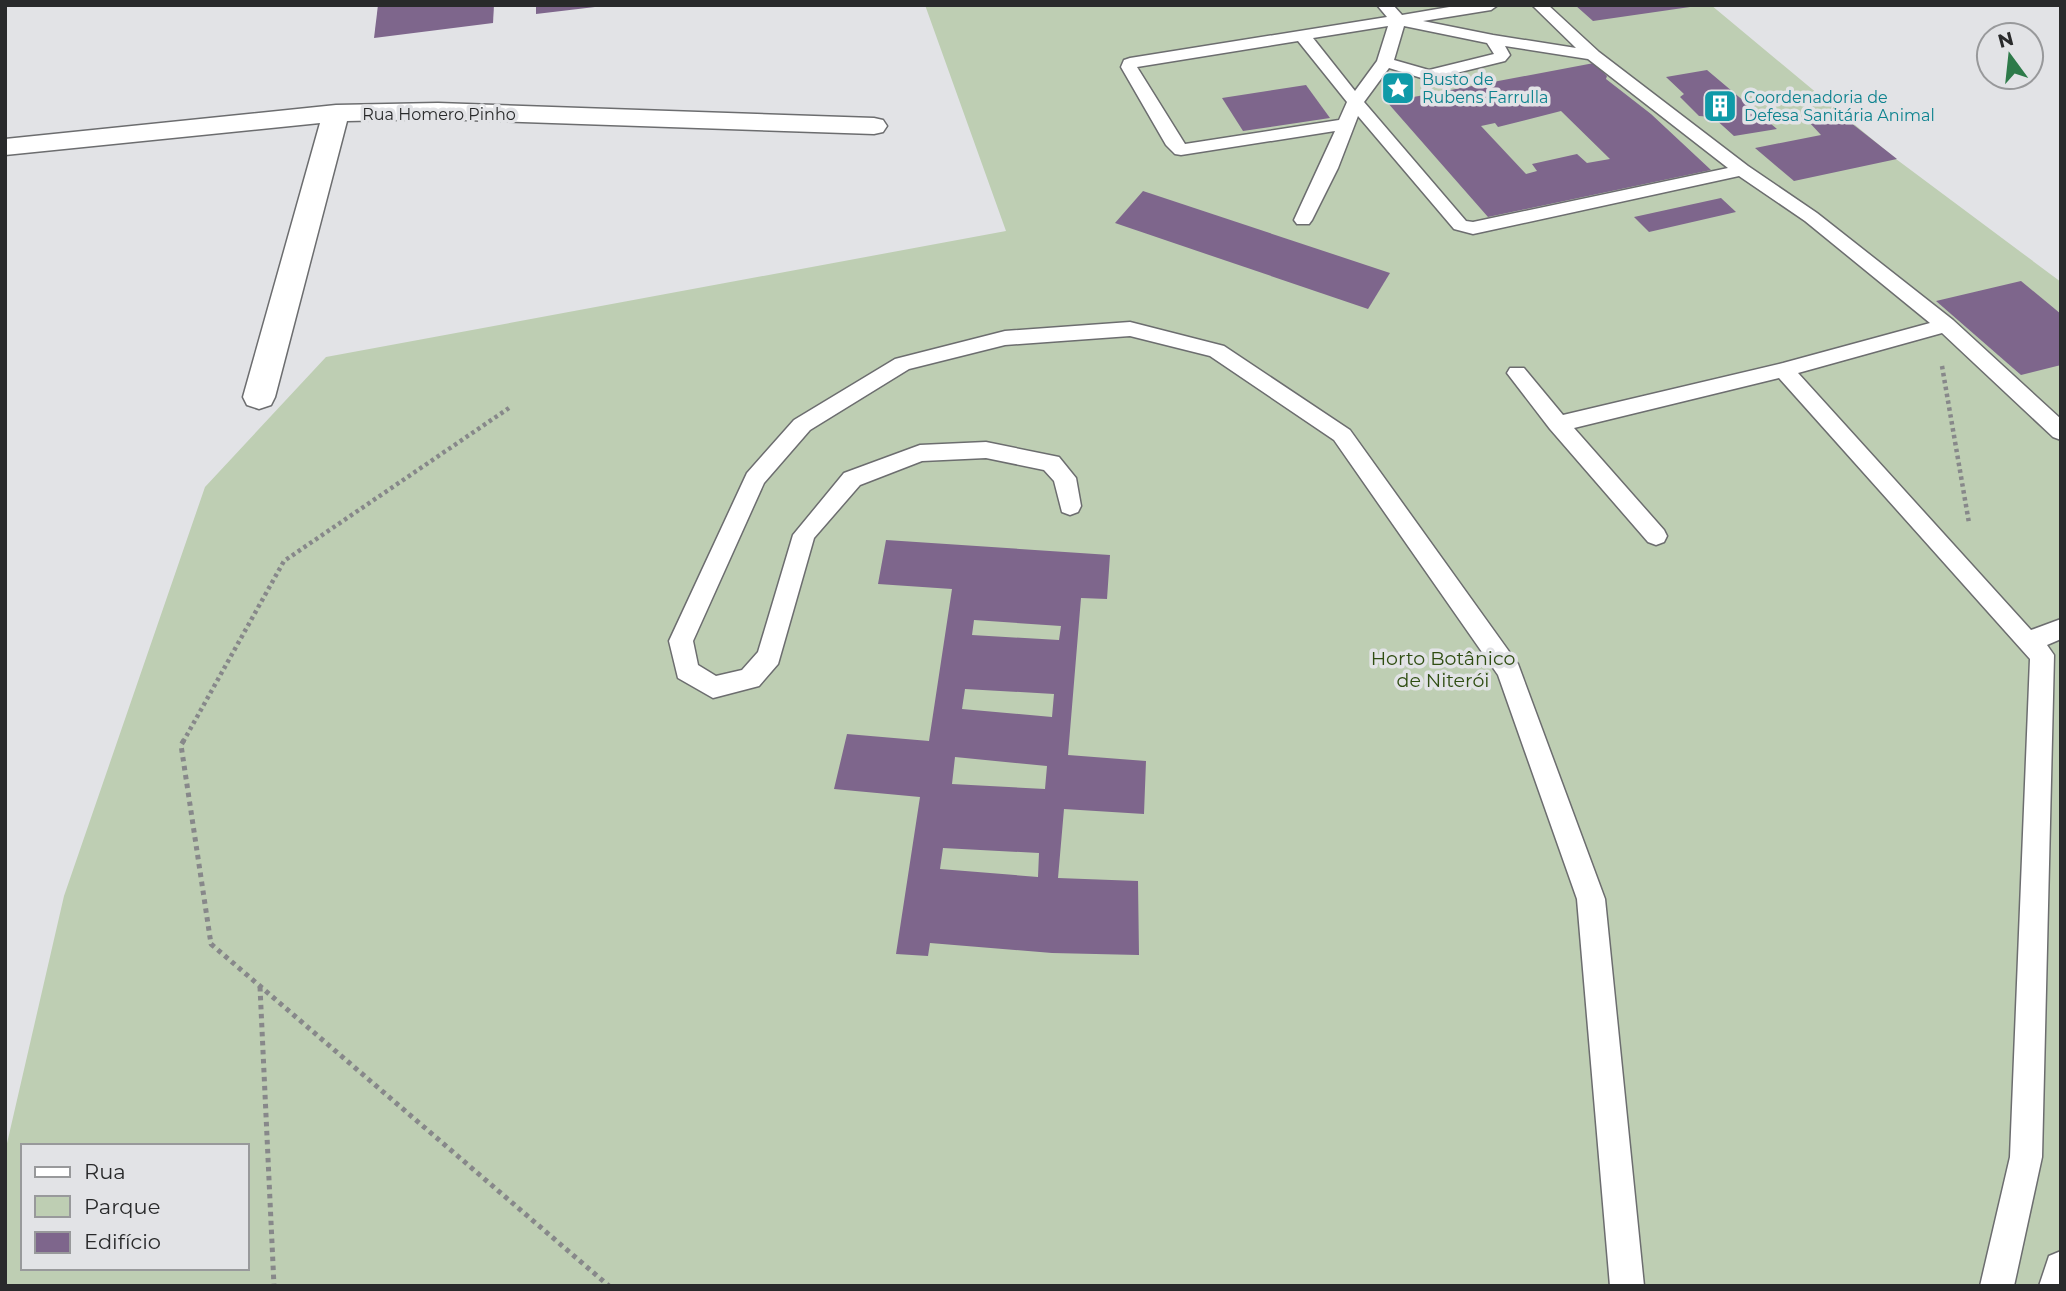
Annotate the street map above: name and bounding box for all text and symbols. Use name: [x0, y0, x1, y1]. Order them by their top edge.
north arrow: [1975, 21, 2045, 91]
text: N: [1995, 27, 2016, 53]
place icon: Busto de Rubens Farrulla: [1379, 69, 1417, 107]
place label: Busto de Rubens Farrulla: [1422, 70, 1548, 107]
building icon: Coordenadoria de Defesa Sanitária Animal: [1701, 87, 1739, 125]
place label: Coordenadoria de Defesa Sanitária Animal: [1744, 88, 1935, 125]
street label: Rua Homero Pinho: [362, 105, 516, 124]
park label: Horto Botânico de Niterói: [1371, 647, 1515, 692]
legend: [21, 1144, 248, 1270]
text: Rua: [84, 1159, 126, 1184]
text: Parque: [84, 1194, 160, 1219]
text: Edifício: [84, 1229, 161, 1254]

